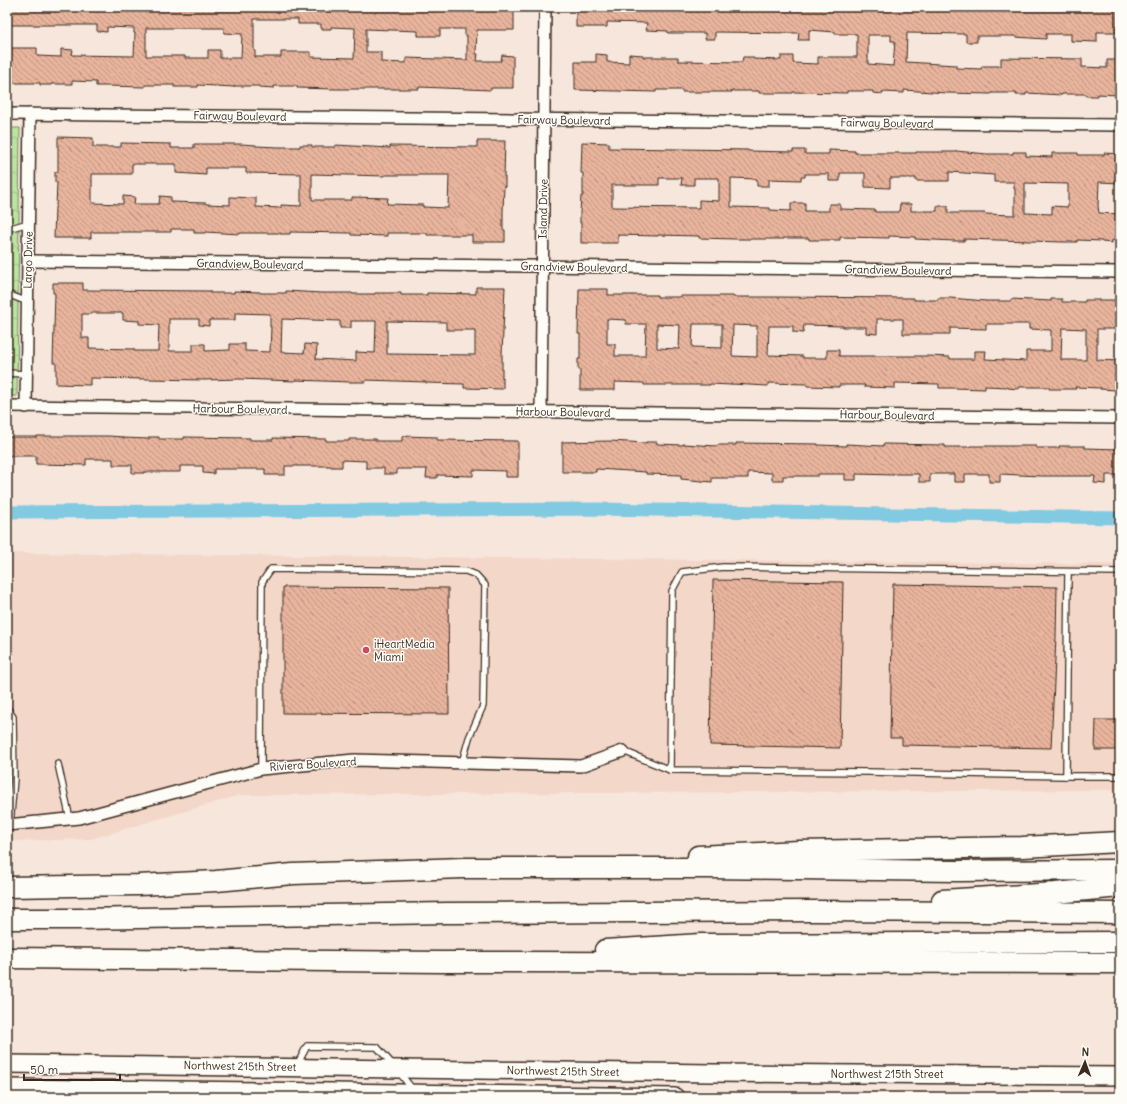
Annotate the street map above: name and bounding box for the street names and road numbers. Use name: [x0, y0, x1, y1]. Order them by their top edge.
street label: Fairway Boulevard: [193, 108, 287, 124]
street label: Fairway Boulevard: [517, 112, 611, 128]
street label: Fairway Boulevard: [840, 115, 934, 131]
street label: Island Drive: [535, 179, 551, 239]
street label: Largo Drive: [20, 231, 36, 289]
street label: Grandview Boulevard: [196, 256, 304, 272]
street label: Grandview Boulevard: [520, 259, 628, 275]
street label: Grandview Boulevard: [844, 262, 952, 278]
street label: Harbour Boulevard: [192, 401, 288, 417]
street label: Harbour Boulevard: [515, 404, 611, 420]
street label: Harbour Boulevard: [839, 407, 935, 423]
street label: Riviera Boulevard: [269, 754, 357, 774]
street label: Northwest 215th Street: [183, 1058, 297, 1074]
street label: Northwest 215th Street: [506, 1063, 620, 1079]
street label: Northwest 215th Street: [831, 1067, 944, 1081]

